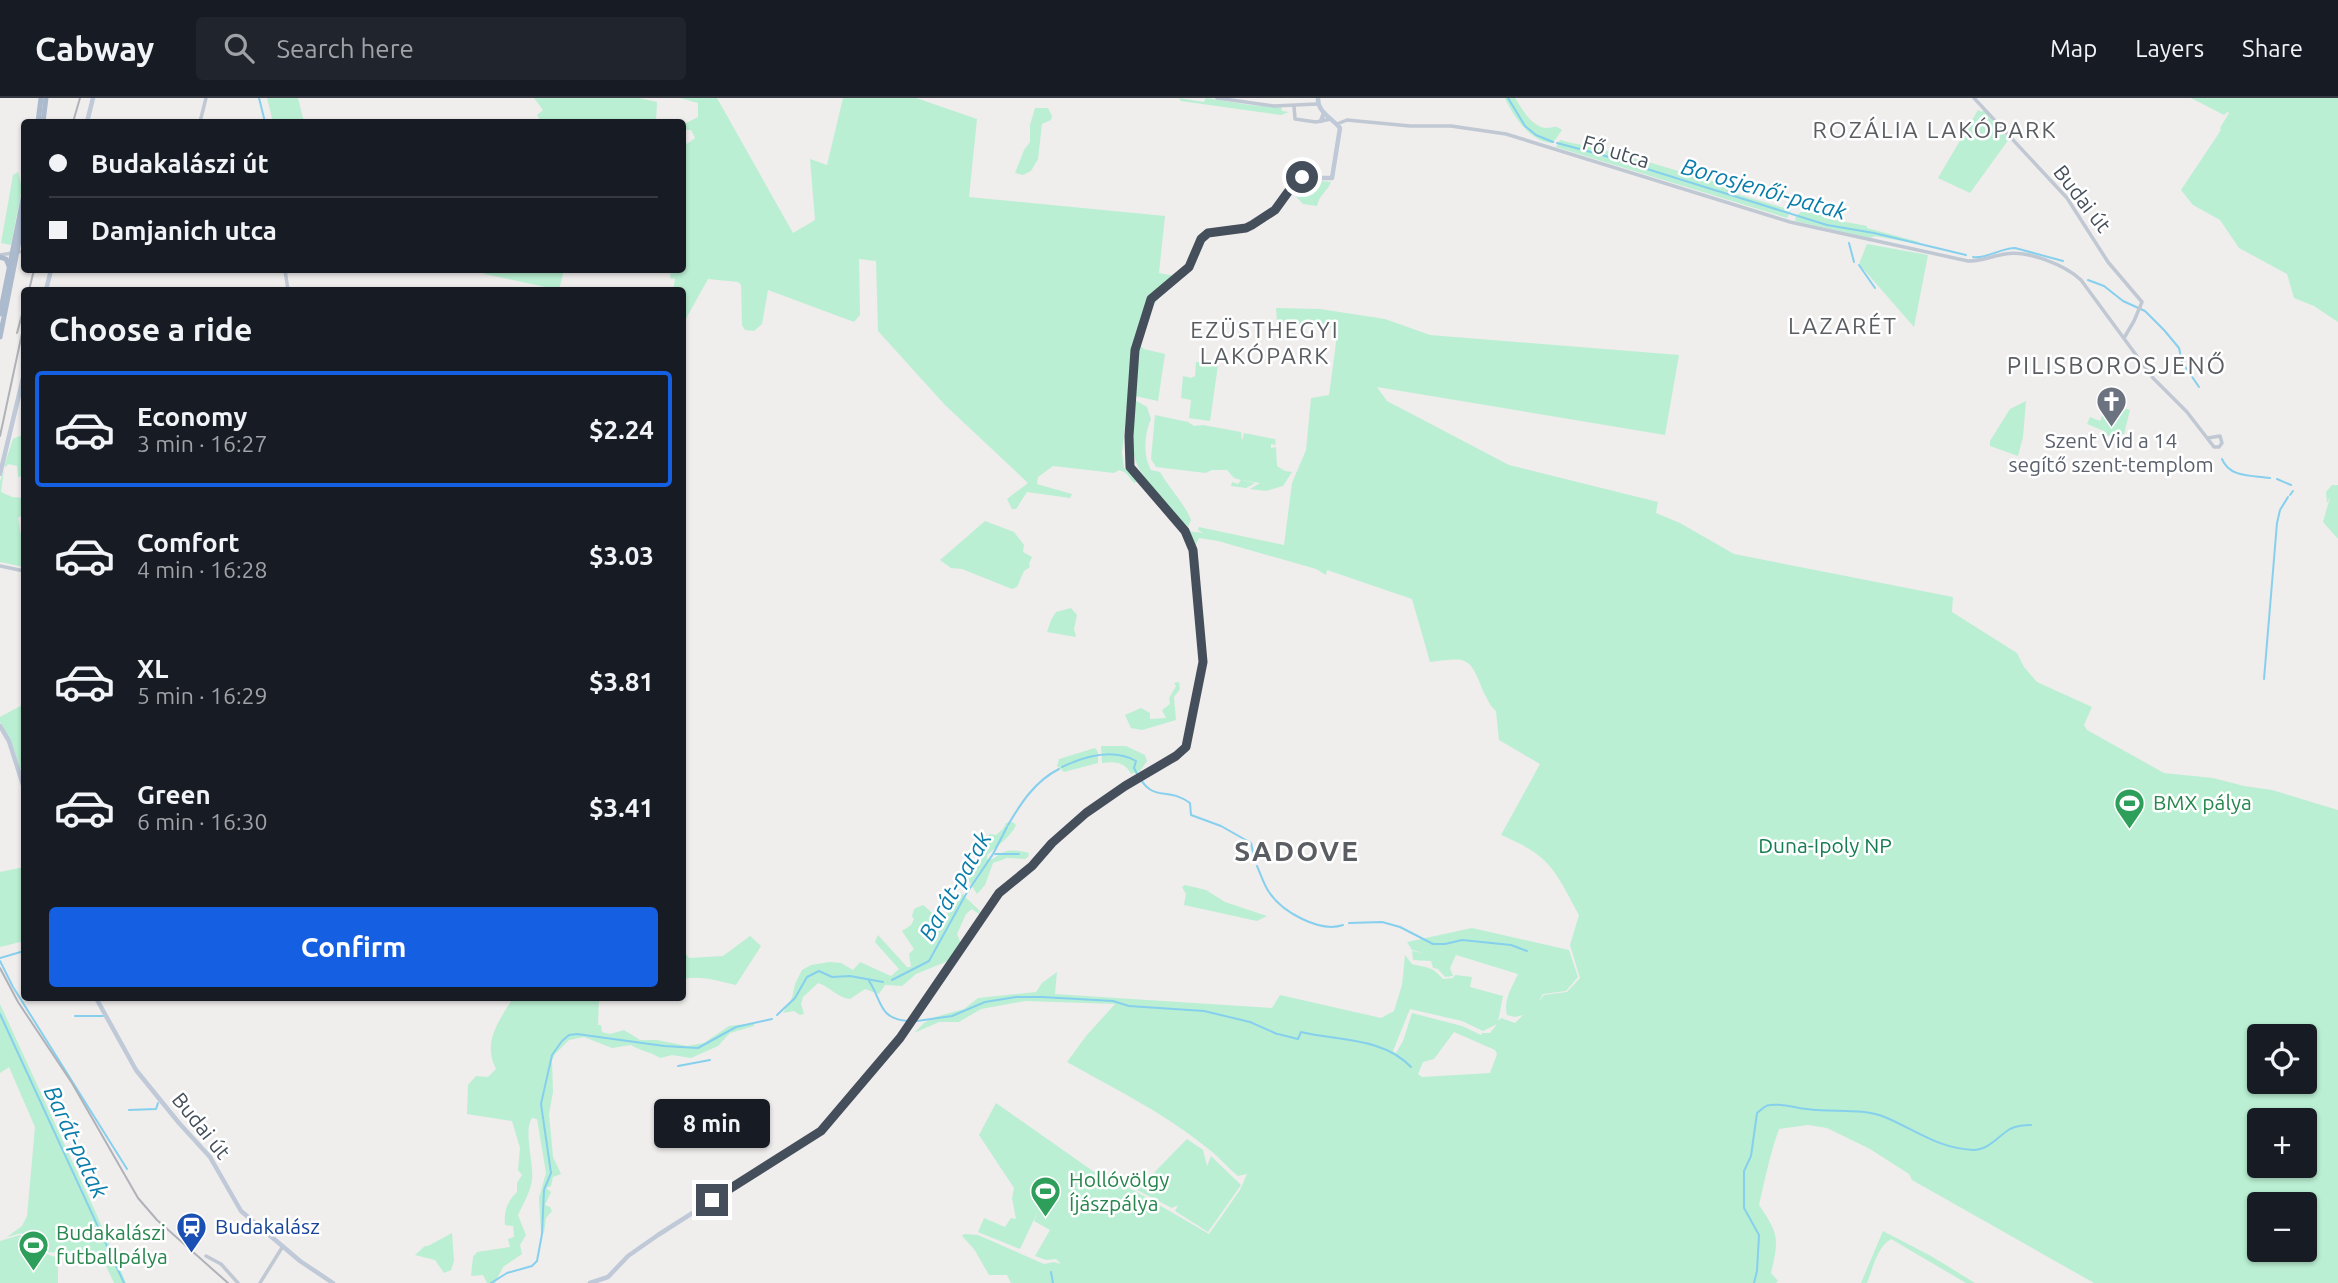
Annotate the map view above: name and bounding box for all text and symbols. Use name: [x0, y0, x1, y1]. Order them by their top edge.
search box: [196, 17, 686, 80]
icon: search: [220, 29, 258, 67]
text: Cabway: [35, 30, 154, 67]
text: Search here: [276, 34, 414, 63]
text: Map: [2050, 35, 2097, 62]
text: Layers: [2135, 35, 2204, 62]
text: Share: [2242, 35, 2303, 62]
district label: ROZÁLIA LAKÓPARK: [1813, 116, 2057, 142]
street label: Fő utca: [1580, 130, 1653, 173]
text: Budakalászi út: [91, 149, 269, 178]
water label: Borosjenői-patak: [1679, 153, 1850, 224]
street label: Budai út: [2049, 160, 2116, 237]
route start: [1286, 161, 1318, 193]
text: Damjanich utca: [91, 216, 277, 245]
text: Choose a ride: [49, 311, 252, 347]
district label: LAZARÉT: [1788, 312, 1898, 338]
district label: EZÜSTHEGYI LAKÓPARK: [1190, 317, 1340, 368]
district label: PILISBOROSJENŐ: [2007, 351, 2227, 379]
church icon: Szent Vid a 14 segítő szent-templom: [2094, 384, 2128, 428]
icon: car: [53, 398, 116, 461]
text: Economy: [137, 402, 247, 431]
text: $2.24: [589, 415, 654, 444]
place label: Szent Vid a 14 segítő szent-templom: [2008, 428, 2214, 476]
text: 3 min · 16:27: [137, 431, 268, 456]
icon: car: [53, 524, 116, 587]
text: Comfort: [137, 528, 240, 557]
text: $3.03: [589, 541, 654, 570]
text: 4 min · 16:28: [137, 557, 268, 582]
icon: car: [53, 650, 116, 713]
text: XL: [137, 654, 168, 683]
text: $3.81: [589, 667, 654, 696]
text: 5 min · 16:29: [137, 683, 268, 708]
icon: car: [53, 776, 116, 839]
text: Green: [137, 780, 211, 809]
sports icon: BMX pálya: [2113, 786, 2147, 830]
place label: BMX pálya: [2153, 790, 2252, 814]
text: $3.41: [589, 793, 654, 822]
text: 6 min · 16:30: [137, 809, 268, 834]
water label: Barát-patak: [913, 827, 996, 944]
park label: Duna-Ipoly NP: [1758, 833, 1892, 857]
district label: SADOVE: [1234, 835, 1360, 866]
button: Confirm: [49, 907, 658, 987]
map controls: [2247, 1024, 2317, 1262]
button: locate: [2247, 1024, 2317, 1094]
water label: Barát-patak: [40, 1082, 113, 1202]
street label: Budai út: [168, 1087, 236, 1163]
callout: 8 min: [654, 1098, 770, 1148]
button: +: [2247, 1108, 2317, 1178]
text: 8 min: [683, 1111, 741, 1136]
place label: Hollóvölgy Íjászpálya: [1069, 1167, 1169, 1215]
sports icon: Hollóvölgy Íjászpálya: [1029, 1175, 1063, 1219]
route end: [696, 1184, 728, 1216]
button: −: [2247, 1192, 2317, 1262]
station icon: Budakalász: [175, 1210, 209, 1254]
place label: Budakalász: [215, 1214, 320, 1238]
place label: Budakalászi futballpálya: [56, 1220, 168, 1268]
sports icon: Budakalászi futballpálya: [16, 1228, 50, 1272]

